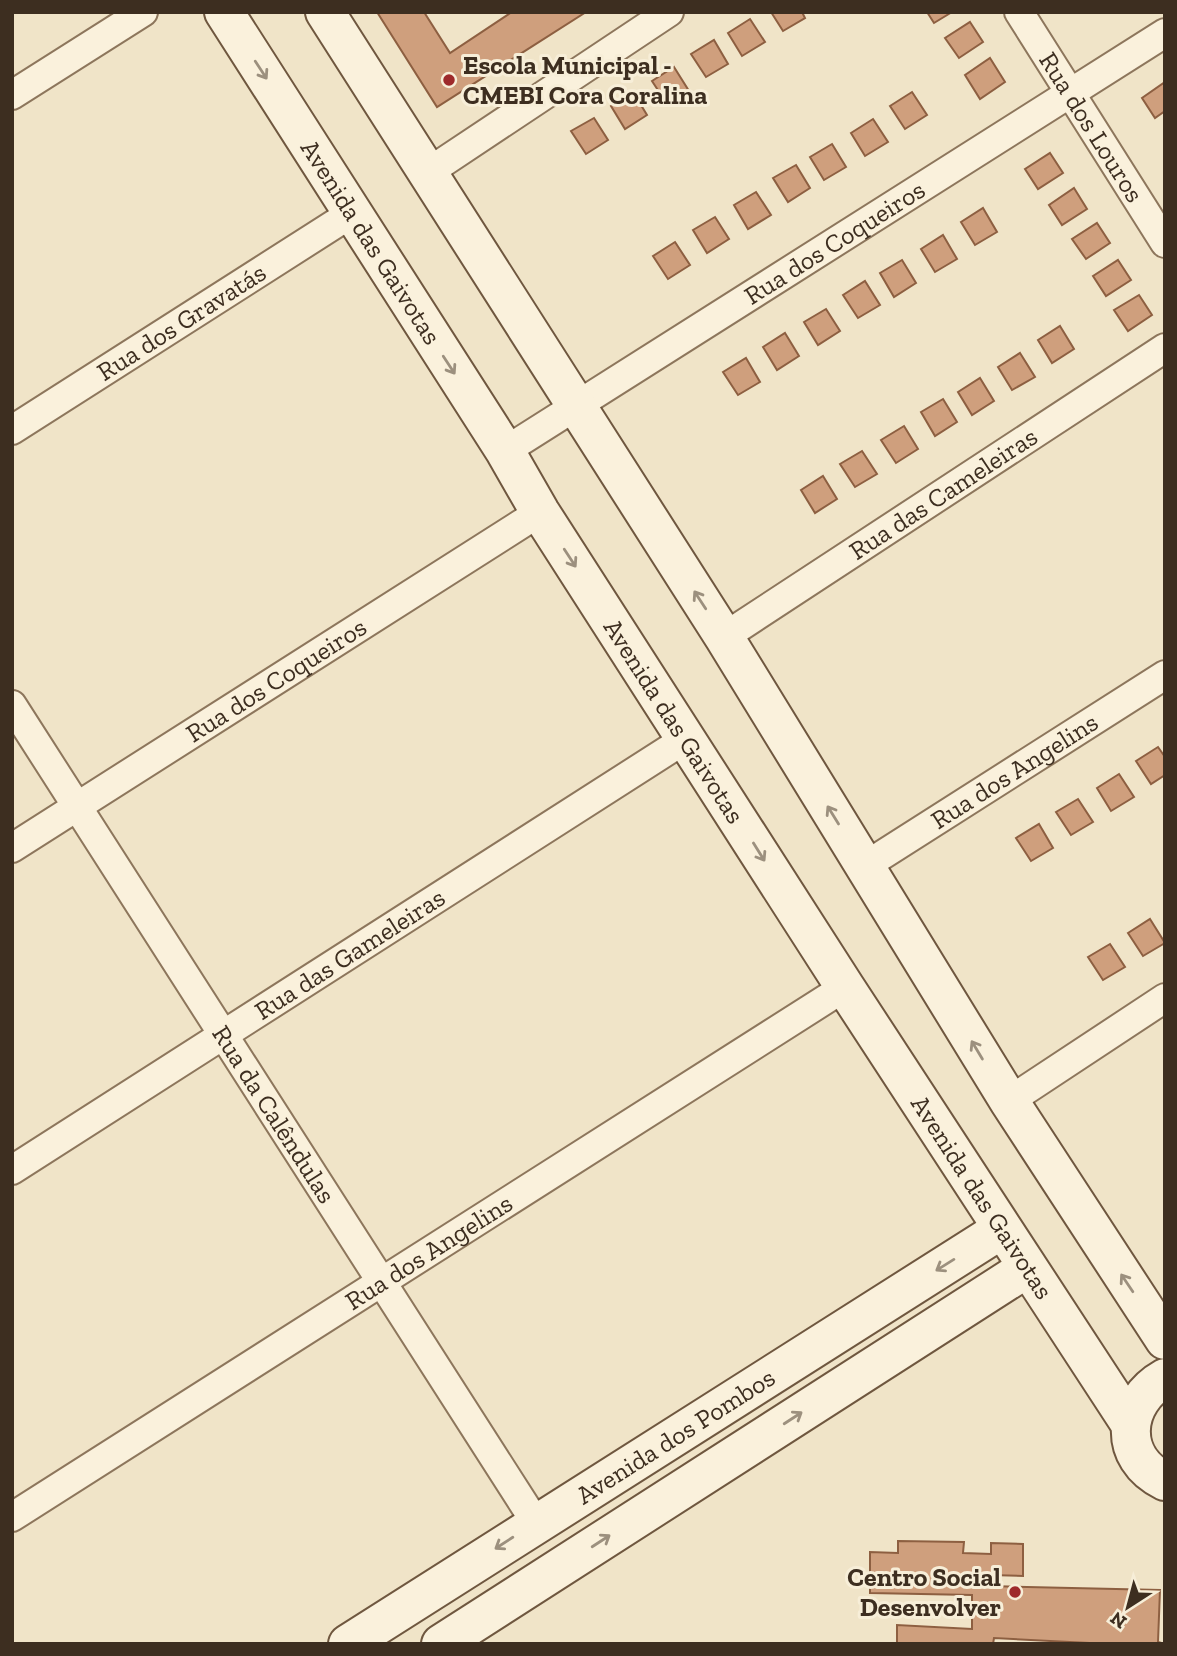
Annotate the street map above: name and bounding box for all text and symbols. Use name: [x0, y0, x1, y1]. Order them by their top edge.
street label: Rua dos Louros: [1032, 46, 1151, 208]
place label: Escola Municipal - CMEBI Cora Coralina: [463, 49, 707, 111]
one-way arrow: [255, 59, 269, 79]
marker: Escola Municipal - CMEBI Cora Coralina: [441, 72, 457, 88]
street label: Avenida das Gaivotas: [294, 133, 449, 350]
street label: Rua dos Coqueiros: [738, 173, 931, 311]
street label: Rua dos Gravatás: [91, 256, 272, 388]
one-way arrow: [442, 355, 457, 374]
street label: Rua das Cameleiras: [843, 420, 1043, 567]
one-way arrow: [563, 548, 577, 567]
one-way arrow: [693, 591, 707, 611]
street label: Rua dos Coqueiros: [180, 611, 372, 749]
street label: Avenida das Gaivotas: [597, 613, 752, 829]
street label: Rua dos Angelins: [925, 706, 1104, 836]
one-way arrow: [825, 805, 839, 825]
one-way arrow: [752, 842, 767, 861]
street label: Rua das Gameleiras: [249, 881, 451, 1027]
street label: Rua da Calêndulas: [205, 1019, 343, 1209]
one-way arrow: [970, 1041, 984, 1061]
street label: Avenida das Gaivotas: [904, 1089, 1060, 1305]
street label: Rua dos Angelins: [339, 1187, 518, 1317]
one-way arrow: [935, 1259, 955, 1273]
one-way arrow: [1120, 1274, 1134, 1293]
street label: Avenida dos Pombos: [570, 1361, 781, 1511]
one-way arrow: [782, 1411, 802, 1425]
one-way arrow: [591, 1533, 610, 1548]
one-way arrow: [494, 1537, 514, 1551]
place label: Centro Social Desenvolver: [847, 1561, 1001, 1623]
north arrow: [1093, 1572, 1163, 1642]
marker: Centro Social Desenvolver: [1007, 1584, 1023, 1600]
text: N: [1106, 1607, 1131, 1634]

